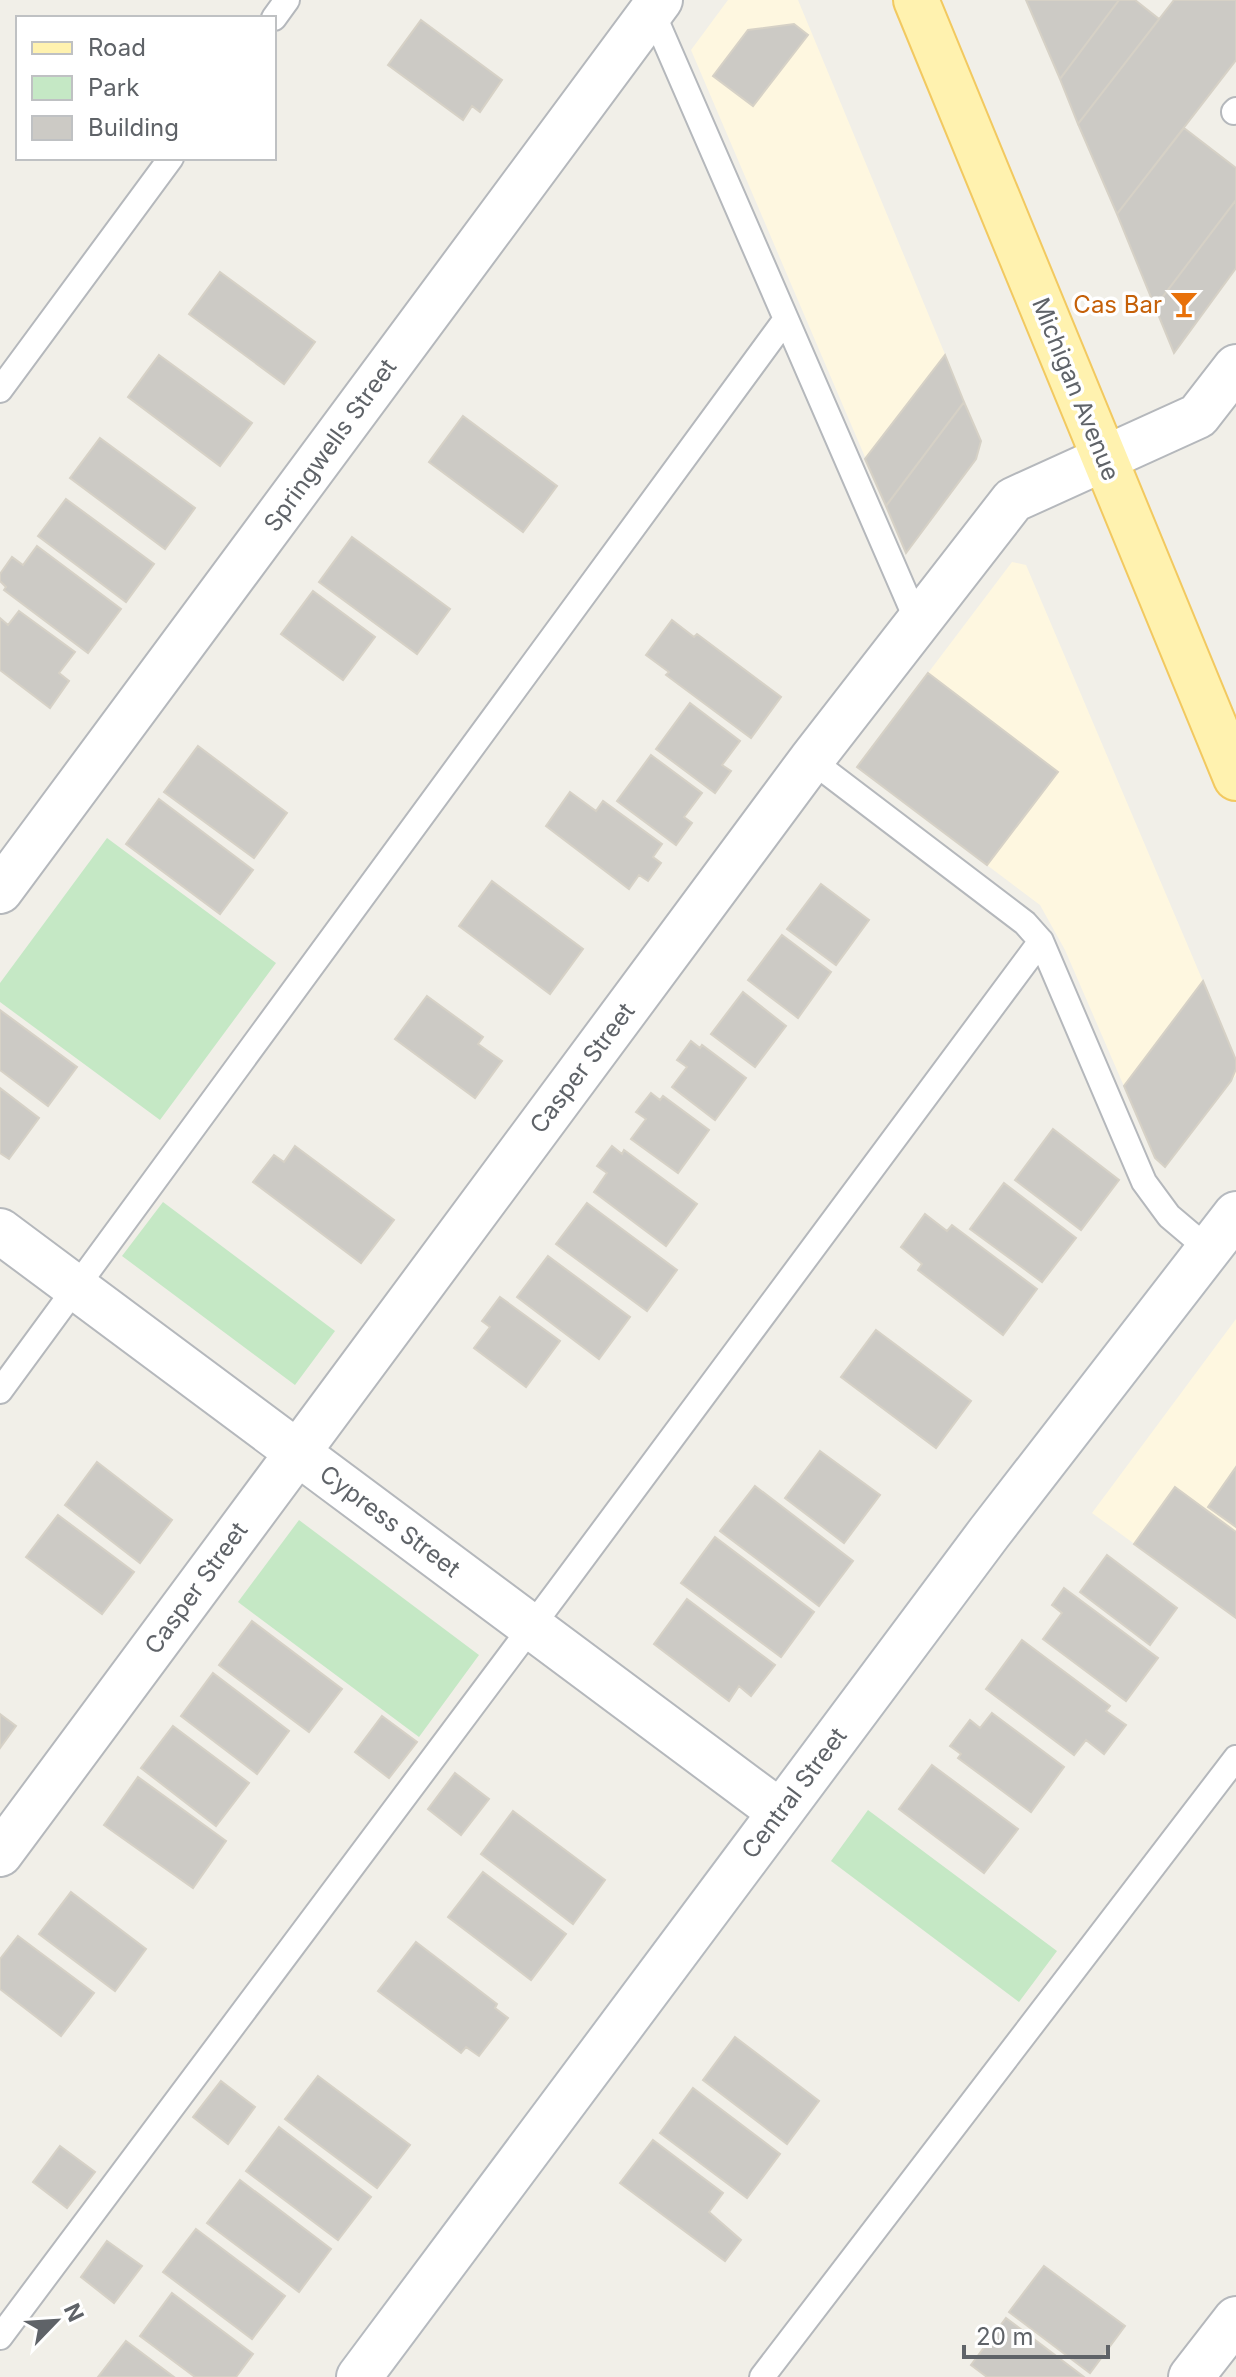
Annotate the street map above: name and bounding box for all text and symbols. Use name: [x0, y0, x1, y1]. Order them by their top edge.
legend: [16, 16, 276, 160]
text: Road: [88, 33, 146, 62]
text: Park: [88, 73, 139, 102]
text: Building: [88, 113, 179, 142]
bar icon: Cas Bar: [1169, 289, 1199, 319]
place label: Cas Bar: [1073, 290, 1162, 319]
street label: Michigan Avenue: [1026, 293, 1126, 485]
street label: Springwells Street: [258, 353, 402, 537]
street label: Casper Street: [524, 997, 641, 1139]
street label: Cypress Street: [314, 1459, 466, 1583]
street label: Casper Street: [138, 1516, 254, 1660]
street label: Central Street: [735, 1722, 853, 1864]
north arrow: [16, 2281, 96, 2361]
text: N: [59, 2299, 89, 2326]
scale bar: [964, 2309, 1108, 2359]
text: 20 m: [976, 2322, 1034, 2351]

